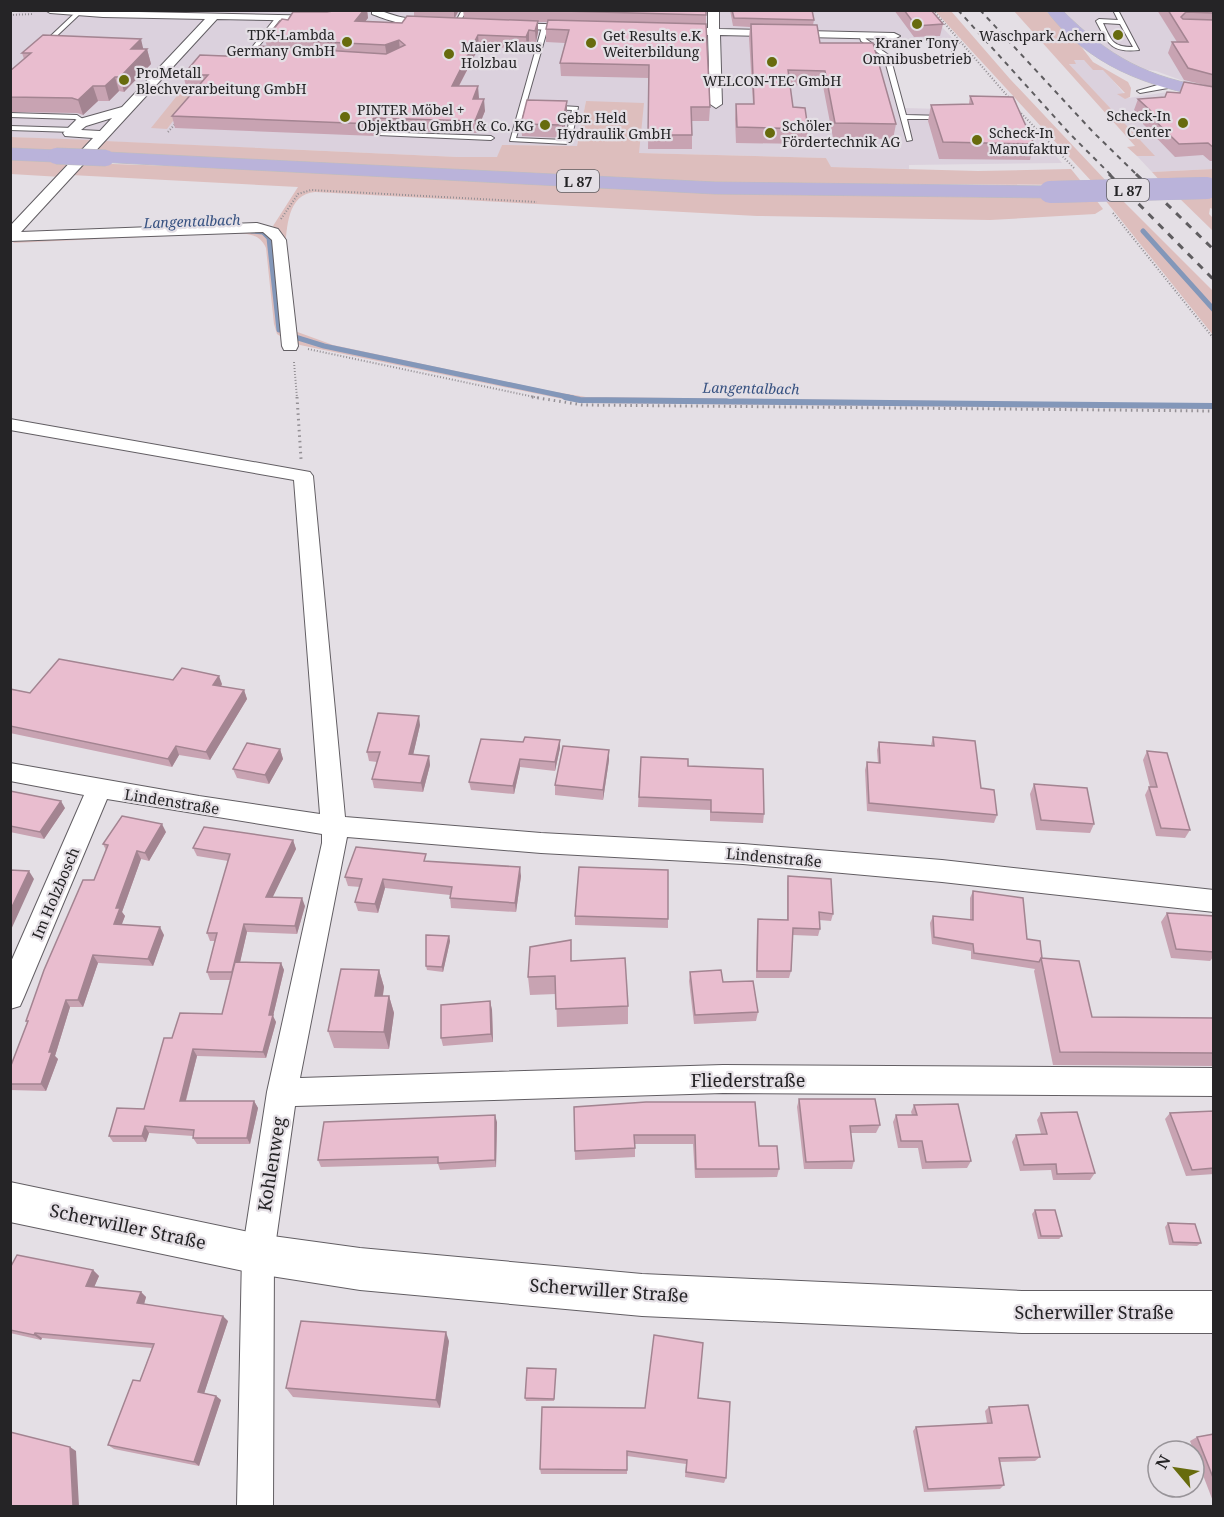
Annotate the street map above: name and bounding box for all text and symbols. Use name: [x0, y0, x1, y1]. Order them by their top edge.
marker: Kraner Tony Omnibusbetrieb: [910, 17, 924, 31]
place label: TDK-Lambda Germany GmbH: [227, 25, 335, 60]
place label: Get Results e.K. Weiterbildung: [603, 26, 704, 61]
place label: Waschpark Achern: [979, 26, 1106, 45]
marker: Waschpark Achern: [1111, 28, 1125, 42]
place label: Kraner Tony Omnibusbetrieb: [862, 33, 972, 68]
marker: TDK-Lambda Germany GmbH: [340, 35, 354, 49]
marker: Get Results e.K. Weiterbildung: [584, 36, 598, 50]
place label: Maier Klaus Holzbau: [461, 37, 541, 72]
marker: Maier Klaus Holzbau: [442, 47, 456, 61]
marker: WELCON-TEC GmbH: [765, 55, 779, 69]
place label: ProMetall Blechverarbeitung GmbH: [136, 63, 307, 98]
place label: WELCON-TEC GmbH: [703, 71, 841, 90]
marker: ProMetall Blechverarbeitung GmbH: [117, 73, 131, 87]
place label: PINTER Möbel + Objektbau GmbH & Co. KG: [357, 100, 534, 135]
place label: Scheck-In Center: [1107, 106, 1171, 141]
place label: Gebr. Held Hydraulik GmbH: [557, 108, 671, 143]
marker: PINTER Möbel + Objektbau GmbH & Co. KG: [338, 110, 352, 124]
place label: Schöler Fördertechnik AG: [782, 116, 900, 151]
marker: Scheck-In Center: [1176, 116, 1190, 130]
marker: Gebr. Held Hydraulik GmbH: [538, 118, 552, 132]
place label: Scheck-In Manufaktur: [989, 123, 1070, 158]
marker: Schöler Fördertechnik AG: [763, 126, 777, 140]
marker: Scheck-In Manufaktur: [970, 133, 984, 147]
road number: L 87: [557, 170, 599, 192]
road number: L 87: [1107, 179, 1149, 201]
water label: Langentalbach: [142, 210, 241, 232]
water label: Langentalbach: [701, 378, 800, 398]
street label: Lindenstraße: [123, 784, 221, 818]
street label: Lindenstraße: [725, 843, 823, 871]
street label: Im Holzbosch: [27, 844, 84, 942]
street label: Fliederstraße: [691, 1068, 805, 1092]
street label: Kohlenweg: [252, 1115, 290, 1213]
street label: Scherwiller Straße: [48, 1198, 208, 1254]
street label: Scherwiller Straße: [529, 1272, 689, 1308]
street label: Scherwiller Straße: [1014, 1300, 1174, 1324]
north arrow: [1146, 1439, 1206, 1499]
text: N: [1150, 1451, 1176, 1473]

